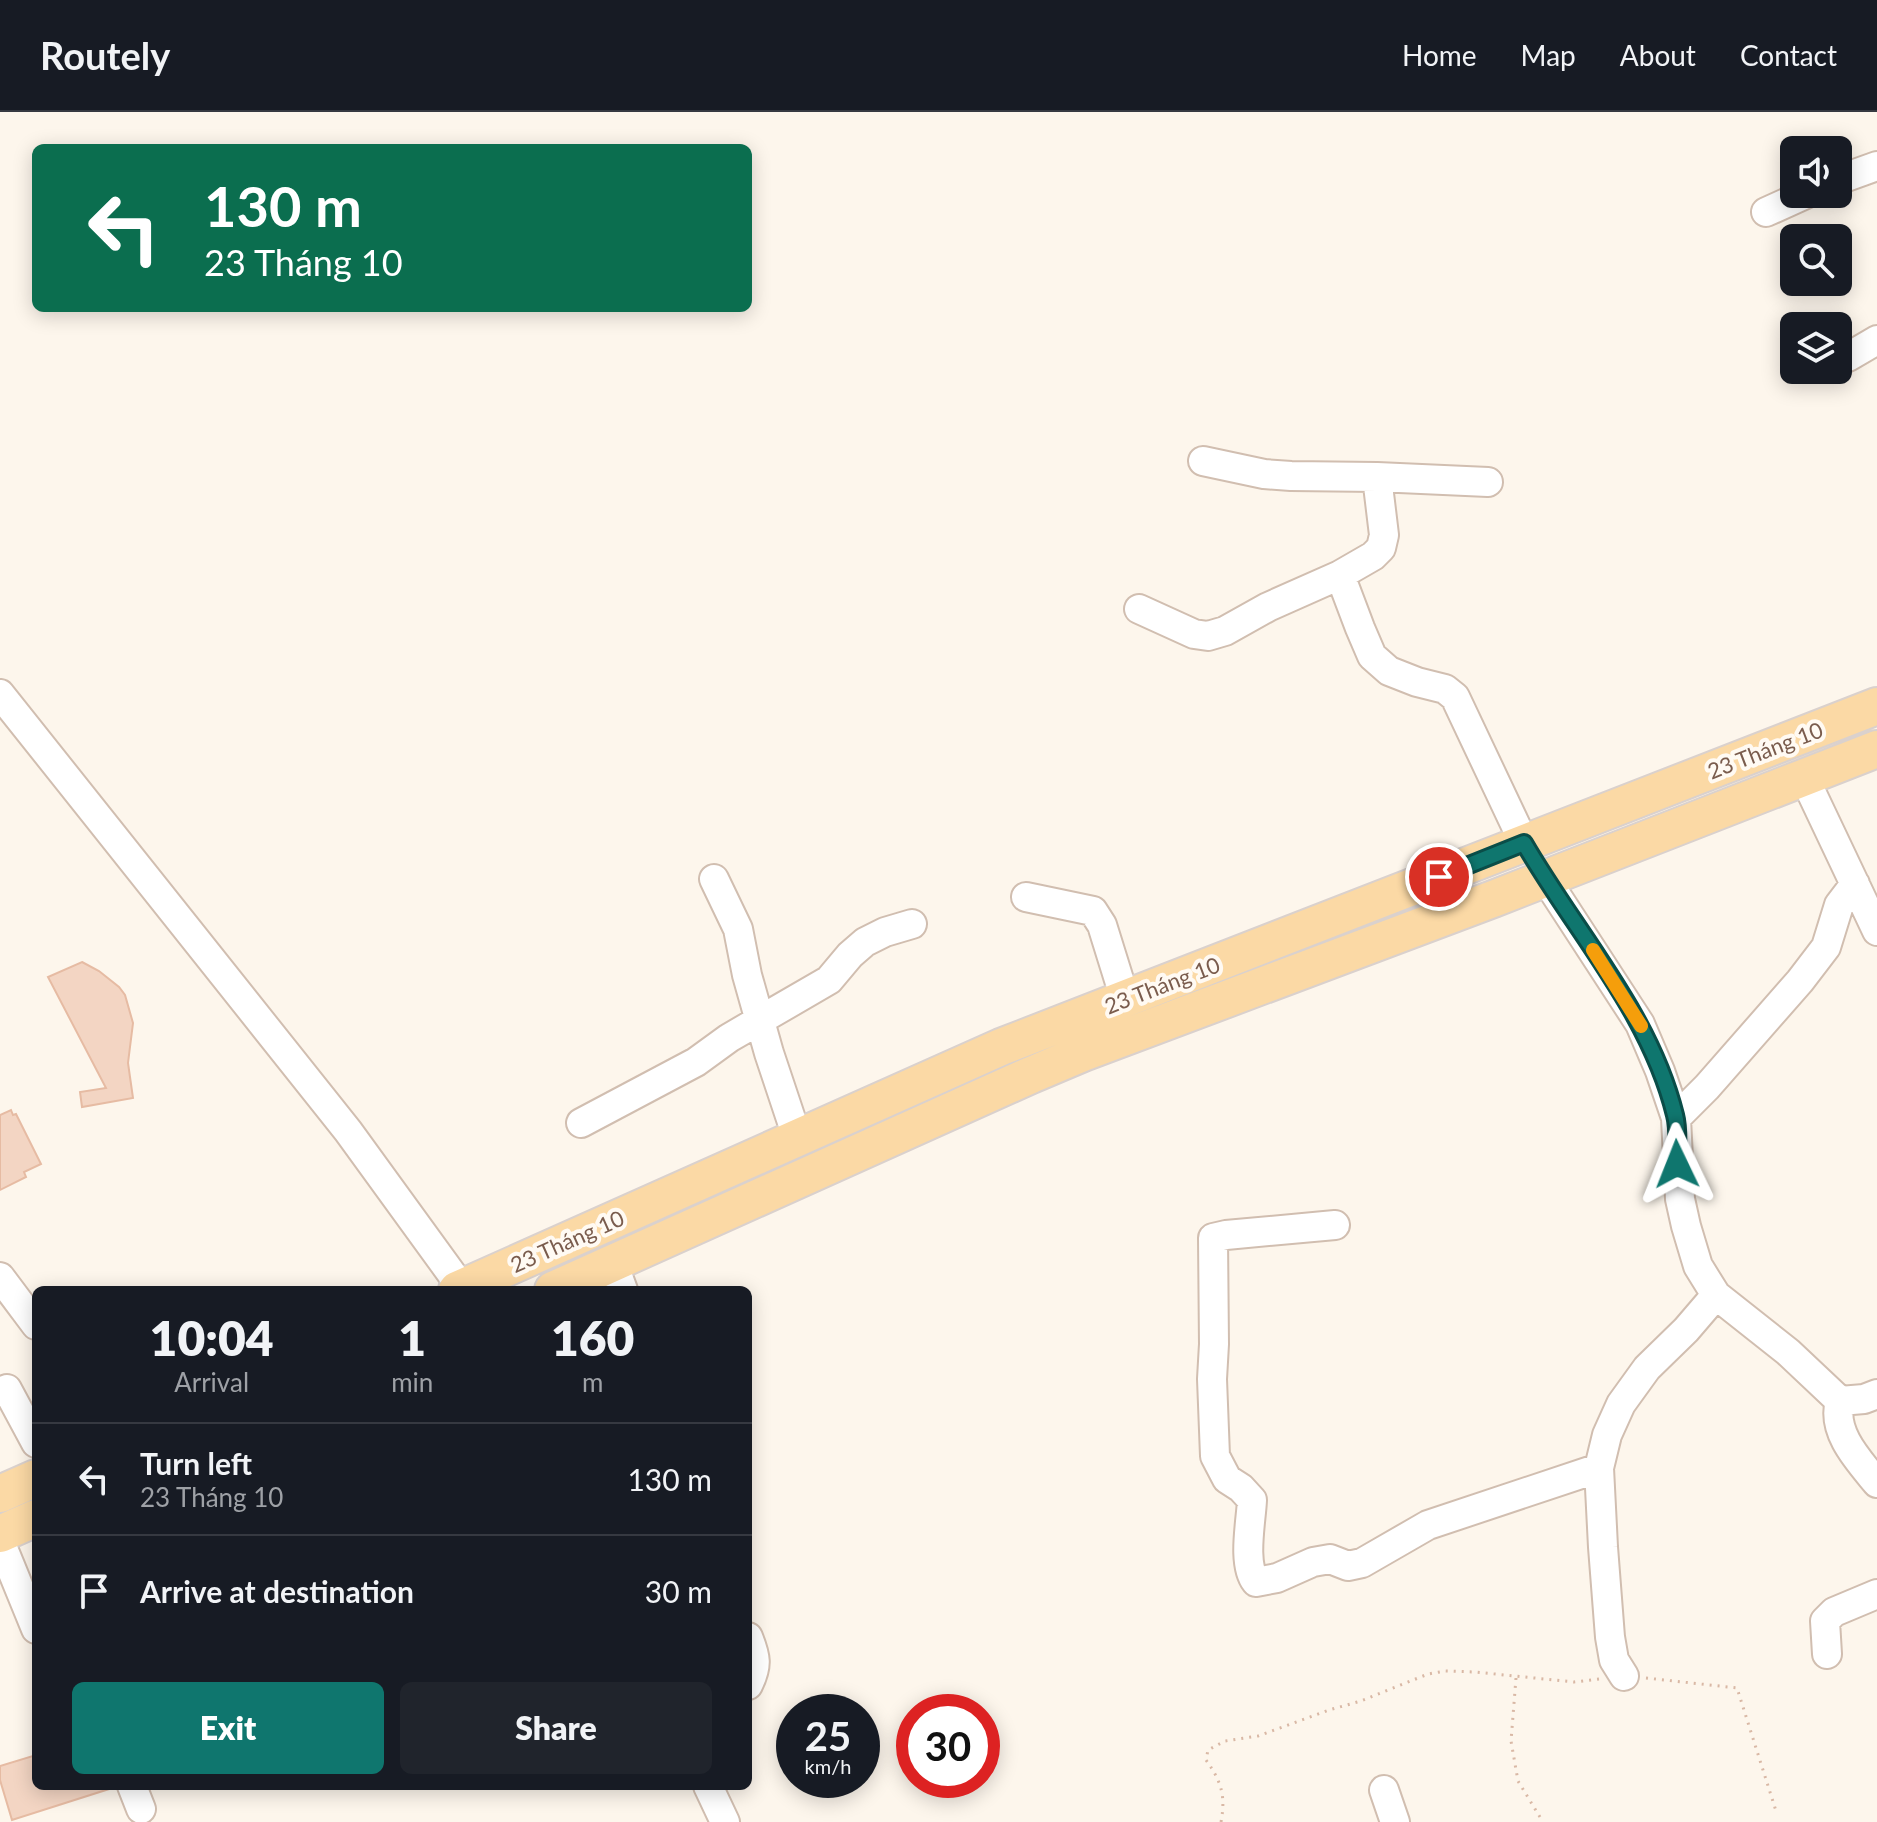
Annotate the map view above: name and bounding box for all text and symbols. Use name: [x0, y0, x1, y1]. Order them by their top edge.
text: Routely: [40, 32, 170, 78]
text: Home: [1402, 38, 1477, 72]
text: Map: [1521, 38, 1576, 72]
text: About: [1620, 38, 1696, 72]
text: Contact: [1740, 38, 1837, 72]
map controls: [1780, 136, 1852, 384]
button: sound: [1780, 136, 1852, 208]
text: 130 m: [204, 172, 362, 239]
icon: left: [72, 176, 176, 280]
button: search: [1780, 224, 1852, 296]
text: 23 Tháng 10: [204, 240, 403, 284]
button: layers: [1780, 312, 1852, 384]
street label: 23 Tháng 10: [1704, 716, 1827, 784]
pin: [1405, 843, 1473, 911]
icon: arrive: [1417, 855, 1461, 899]
street label: 23 Tháng 10: [1101, 951, 1224, 1019]
position arrow: [1635, 1122, 1719, 1206]
street label: 23 Tháng 10: [506, 1204, 628, 1278]
text: 10:04: [150, 1309, 274, 1366]
text: 1: [398, 1309, 426, 1366]
text: 160: [551, 1309, 634, 1366]
text: Arrival: [174, 1366, 249, 1398]
text: min: [391, 1366, 433, 1398]
text: m: [582, 1366, 603, 1398]
text: Turn left: [140, 1445, 252, 1481]
icon: left: [72, 1457, 116, 1501]
text: 130 m: [627, 1461, 712, 1497]
text: 23 Tháng 10: [140, 1481, 283, 1513]
icon: arrive: [72, 1569, 116, 1613]
text: Arrive at destination: [140, 1573, 414, 1609]
text: 30 m: [645, 1573, 712, 1609]
button: Exit: [72, 1682, 384, 1774]
button: Share: [400, 1682, 712, 1774]
speed limit sign: 30: [896, 1694, 1000, 1798]
text: 25: [805, 1712, 851, 1760]
text: km/h: [805, 1754, 851, 1778]

